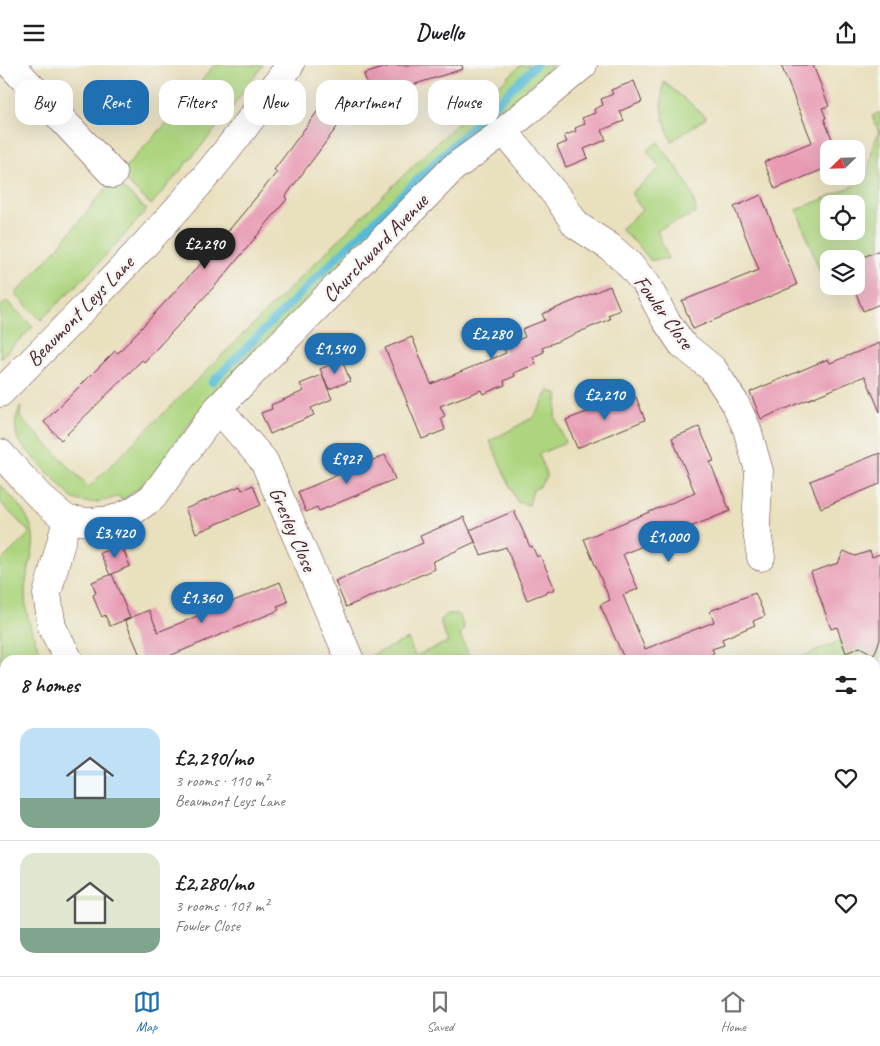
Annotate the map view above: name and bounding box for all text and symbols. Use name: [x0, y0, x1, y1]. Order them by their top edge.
icon: menu: [20, 19, 48, 47]
text: Dwello: [416, 19, 464, 47]
icon: share: [832, 19, 860, 47]
chip: Buy: [15, 80, 73, 125]
chip: Rent: [83, 80, 149, 125]
chip: Filters: [159, 80, 234, 125]
chip: New: [244, 80, 306, 125]
chip: Apartment: [316, 80, 418, 125]
chip: House: [428, 80, 499, 125]
north arrow: [820, 140, 865, 185]
map controls: [820, 140, 865, 295]
street label: Churchward Avenue: [317, 187, 434, 308]
button: locate: [820, 195, 865, 240]
pin: £2,290: [164, 227, 246, 270]
text: £2,290: [186, 234, 224, 254]
street label: Beaumont Leys Lane: [21, 249, 141, 372]
button: layers: [820, 250, 865, 295]
street label: Fowler Close: [628, 270, 701, 356]
pin: £2,280: [451, 317, 533, 360]
text: £2,280: [472, 324, 512, 344]
pin: £1,540: [294, 333, 376, 375]
text: £1,540: [316, 339, 354, 359]
pin: £2,210: [564, 379, 646, 421]
text: £2,210: [585, 385, 625, 405]
pin: £927: [317, 443, 377, 485]
text: £927: [333, 449, 361, 469]
street label: Gresley Close: [264, 483, 323, 577]
pin: £3,420: [74, 517, 156, 559]
pin: £1,000: [628, 521, 710, 563]
text: £3,420: [95, 523, 135, 543]
text: £1,000: [649, 527, 689, 547]
pin: £1,360: [161, 581, 243, 624]
text: £1,360: [182, 588, 222, 608]
icon: filters: [832, 671, 860, 699]
text: 8 homes: [20, 672, 79, 698]
text: £2,290/mo: [175, 745, 253, 771]
icon: home: [60, 748, 120, 808]
icon: heart: [832, 764, 860, 792]
text: 3 rooms · 110 m²: [175, 771, 269, 791]
text: Beaumont Leys Lane: [175, 791, 285, 811]
text: £2,280/mo: [175, 870, 253, 896]
icon: home: [60, 873, 120, 933]
icon: heart: [832, 889, 860, 917]
text: 3 rooms · 107 m²: [175, 896, 269, 916]
text: Fowler Close: [175, 916, 240, 936]
tab: Map: [133, 988, 161, 1035]
tab: Saved: [426, 988, 454, 1035]
tab: Home: [719, 988, 747, 1035]

